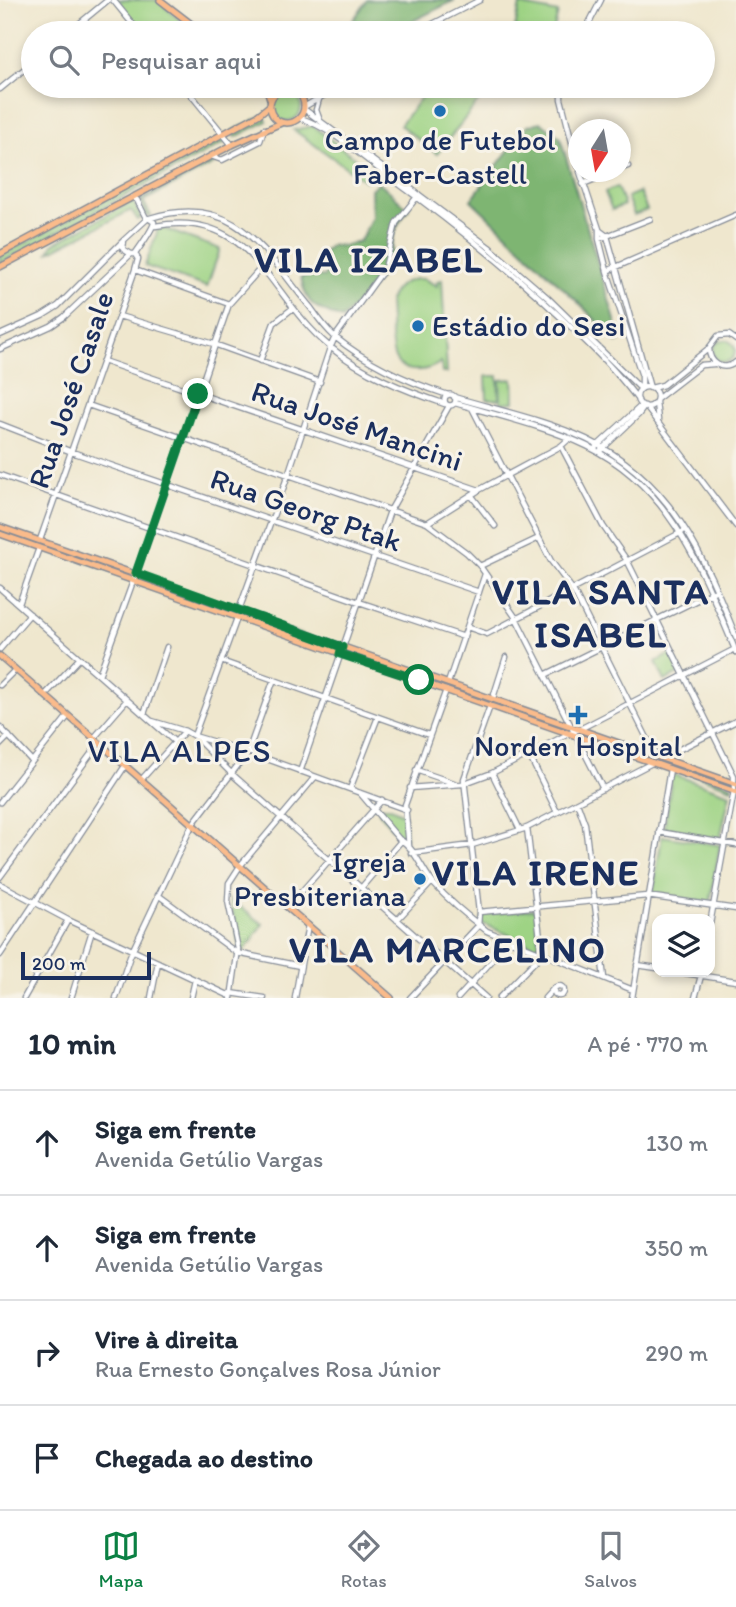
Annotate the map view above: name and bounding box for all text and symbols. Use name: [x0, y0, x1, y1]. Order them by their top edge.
search box: [21, 21, 715, 98]
icon: search: [45, 41, 83, 79]
text: Pesquisar aqui: [101, 44, 262, 76]
marker: Campo de Futebol Faber-Castell: [432, 103, 448, 119]
north arrow: [568, 119, 631, 182]
place label: Campo de Futebol Faber-Castell: [324, 121, 556, 192]
district label: VILA IZABEL: [254, 237, 484, 281]
street label: Rua José Casale: [20, 287, 122, 493]
place label: Estádio do Sesi: [432, 307, 626, 344]
marker: Estádio do Sesi: [410, 318, 426, 334]
street label: Rua José Mancini: [247, 372, 468, 479]
route end: [182, 378, 213, 409]
street label: Rua Georg Ptak: [206, 460, 407, 560]
district label: VILA SANTA ISABEL: [492, 569, 710, 656]
route start: [403, 664, 434, 695]
marker: Norden Hospital: [568, 705, 588, 725]
place label: Norden Hospital: [474, 727, 682, 764]
district label: VILA ALPES: [87, 732, 273, 770]
place label: Igreja Presbiteriana: [234, 843, 406, 914]
district label: VILA IRENE: [432, 850, 640, 894]
marker: Igreja Presbiteriana: [412, 871, 428, 887]
map controls: [652, 914, 715, 977]
button: layers: [652, 914, 715, 977]
district label: VILA MARCELINO: [289, 927, 607, 971]
scale bar: [21, 949, 150, 981]
text: 200 m: [32, 952, 86, 975]
text: 10 min: [28, 1025, 116, 1062]
text: A pé · 770 m: [588, 1030, 708, 1058]
text: Siga em frente: [95, 1113, 256, 1145]
icon: ahead: [28, 1124, 66, 1162]
text: 130 m: [646, 1129, 708, 1157]
text: Avenida Getúlio Vargas: [95, 1145, 323, 1173]
text: Siga em frente: [95, 1218, 256, 1250]
icon: ahead: [28, 1229, 66, 1267]
text: 350 m: [645, 1234, 708, 1262]
text: Avenida Getúlio Vargas: [95, 1250, 323, 1278]
text: Vire à direita: [95, 1323, 238, 1355]
icon: right: [28, 1334, 66, 1372]
text: 290 m: [645, 1339, 708, 1367]
text: Rua Ernesto Gonçalves Rosa Júnior: [95, 1355, 441, 1383]
icon: arrive: [28, 1439, 66, 1477]
text: Chegada ao destino: [95, 1442, 313, 1474]
tab: Mapa: [99, 1527, 143, 1592]
tab: Rotas: [341, 1527, 387, 1592]
tab: Salvos: [584, 1527, 637, 1592]

